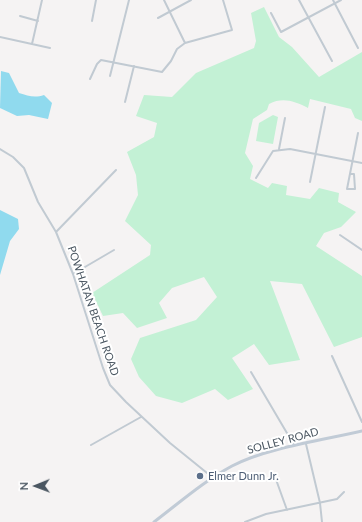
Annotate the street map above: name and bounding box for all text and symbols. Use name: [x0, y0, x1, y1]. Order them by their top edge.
street label: POWHATAN BEACH ROAD: [65, 244, 121, 378]
street label: SOLLEY ROAD: [246, 425, 320, 457]
north arrow: [16, 466, 56, 506]
place label: Elmer Dunn Jr.: [208, 469, 279, 483]
marker: Elmer Dunn Jr.: [195, 471, 205, 481]
text: N: [17, 482, 30, 491]

